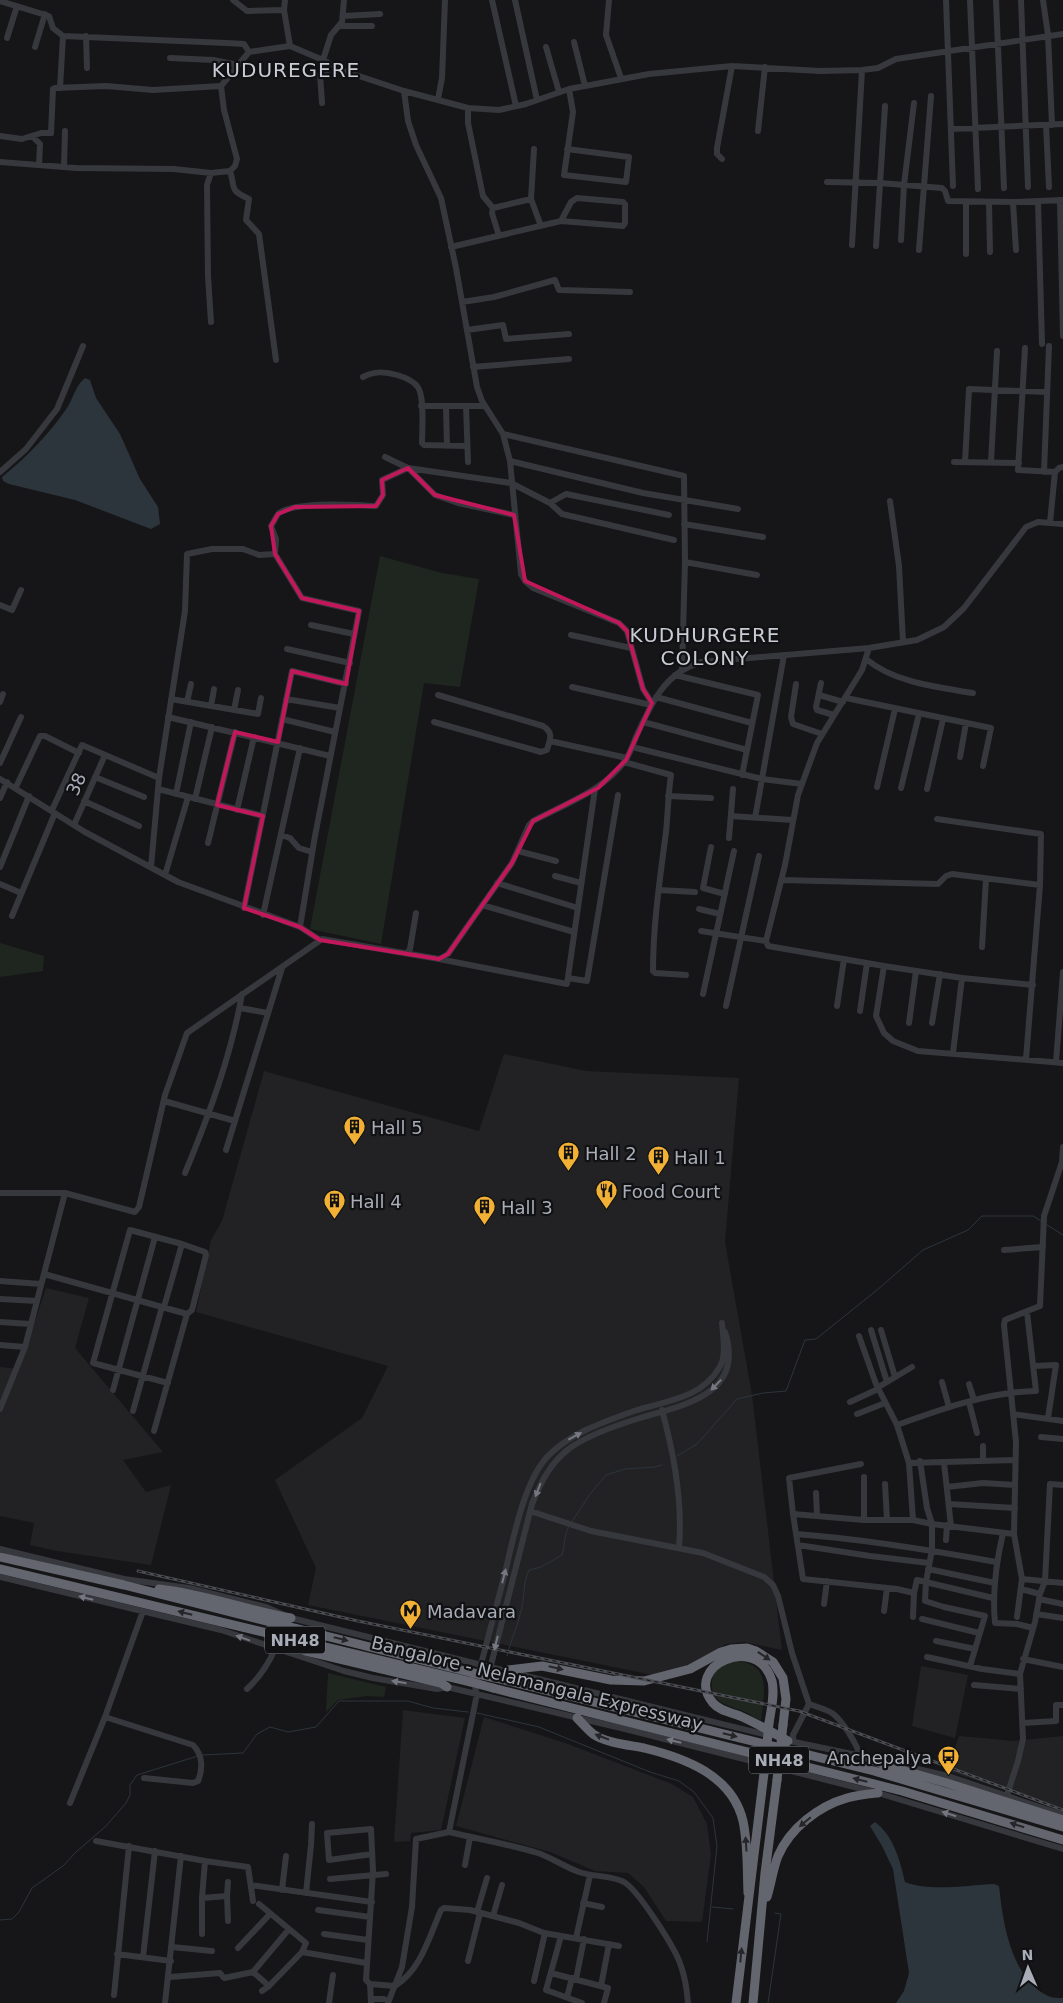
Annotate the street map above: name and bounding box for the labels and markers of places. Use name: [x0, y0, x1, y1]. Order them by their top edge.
building icon: Hall 5: [343, 1115, 367, 1146]
place label: Hall 5: [371, 1117, 423, 1138]
building icon: Hall 2: [557, 1141, 581, 1172]
place label: Hall 2: [585, 1143, 637, 1164]
building icon: Hall 1: [646, 1145, 670, 1176]
place label: Hall 1: [674, 1147, 726, 1168]
restaurant icon: Food Court: [594, 1179, 618, 1210]
place label: Food Court: [622, 1181, 720, 1202]
building icon: Hall 4: [322, 1189, 346, 1220]
place label: Hall 4: [350, 1191, 402, 1212]
building icon: Hall 3: [473, 1195, 497, 1226]
place label: Hall 3: [501, 1197, 553, 1218]
metro station icon: Madavara: [399, 1599, 423, 1630]
place label: Madavara: [427, 1601, 516, 1622]
bus stop icon: Anchepalya: [936, 1745, 960, 1776]
place label: Anchepalya: [827, 1747, 932, 1768]

